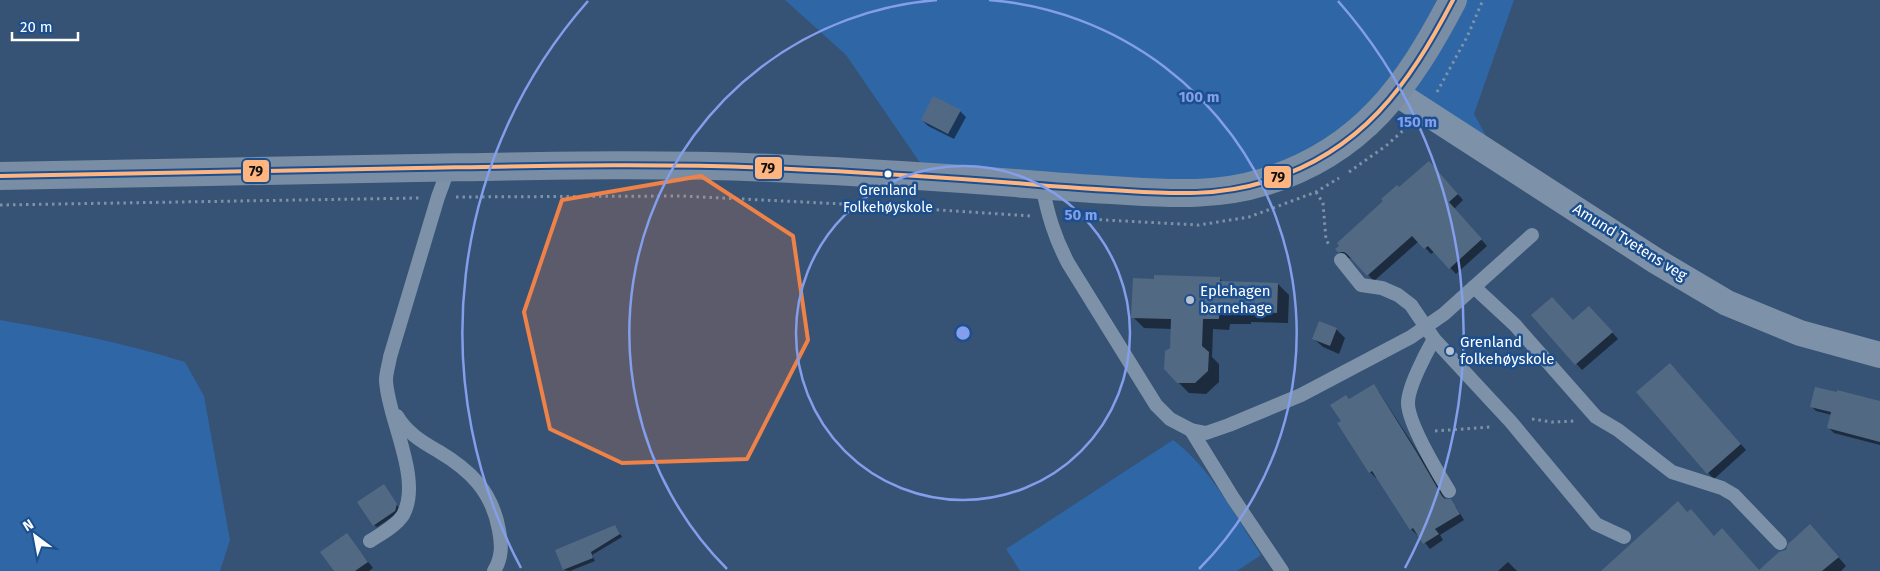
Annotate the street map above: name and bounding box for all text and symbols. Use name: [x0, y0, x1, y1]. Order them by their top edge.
scale bar: [12, 10, 79, 42]
text: 20 m: [20, 18, 53, 36]
text: 100 m: [1179, 88, 1219, 106]
text: 150 m: [1397, 113, 1437, 131]
line badge: 79: [754, 156, 783, 180]
line badge: 79: [242, 159, 270, 183]
text: 79: [761, 160, 775, 177]
text: 79: [249, 163, 263, 180]
line badge: 79: [1263, 165, 1292, 189]
marker: Grenland Folkehøyskole: [883, 169, 893, 179]
text: 79: [1271, 169, 1285, 186]
place label: Grenland Folkehøyskole: [843, 182, 933, 216]
street label: Amund Tvetens veg: [1570, 200, 1690, 284]
text: 50 m: [1064, 206, 1098, 224]
place label: Eplehagen barnehage: [1200, 282, 1272, 317]
marker: Eplehagen barnehage: [1184, 294, 1196, 306]
centre of rings: [954, 324, 972, 342]
place label: Grenland folkehøyskole: [1460, 333, 1554, 368]
marker: Grenland folkehøyskole: [1444, 345, 1456, 357]
north arrow: [10, 511, 60, 561]
text: N: [20, 516, 37, 535]

